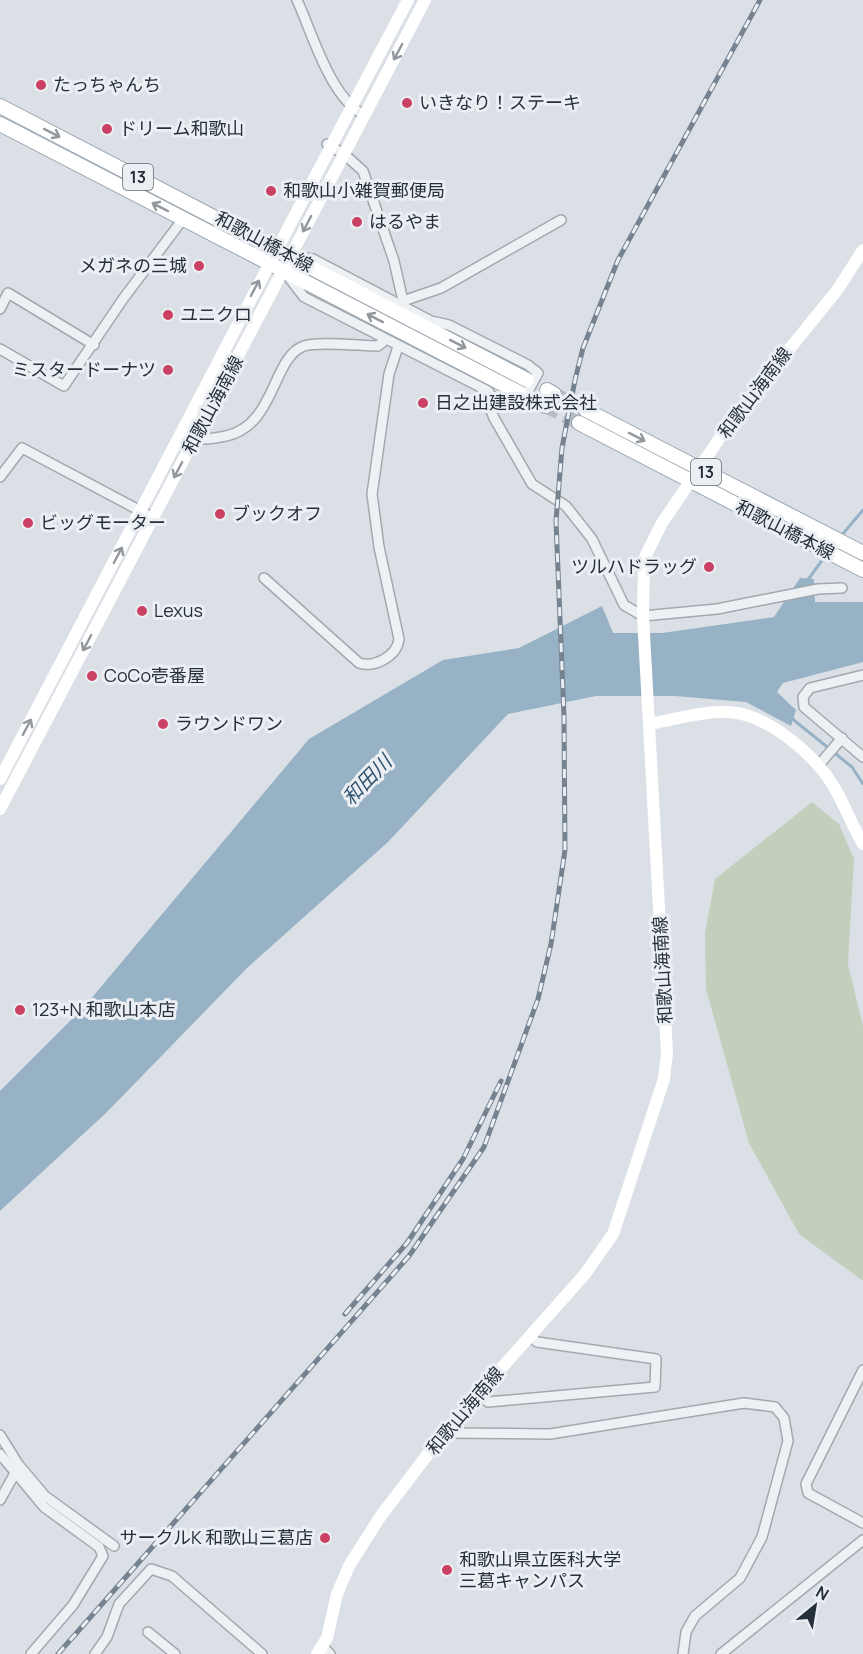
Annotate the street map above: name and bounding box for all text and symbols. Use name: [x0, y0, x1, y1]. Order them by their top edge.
one-way arrow: [392, 42, 403, 60]
place label: たっちゃんち: [53, 72, 161, 96]
marker: たっちゃんち: [34, 78, 48, 92]
place label: いきなり！ステーキ: [419, 90, 581, 114]
marker: いきなり！ステーキ: [400, 96, 414, 110]
place label: ドリーム和歌山: [119, 116, 244, 140]
marker: ドリーム和歌山: [100, 122, 114, 136]
one-way arrow: [43, 127, 61, 139]
road number: 13: [123, 164, 153, 190]
place label: 和歌山小雑賀郵便局: [283, 178, 445, 202]
marker: 和歌山小雑賀郵便局: [264, 184, 278, 198]
one-way arrow: [151, 201, 169, 213]
street label: 和歌山橋本線: [211, 205, 318, 277]
place label: はるやま: [369, 209, 441, 233]
one-way arrow: [301, 215, 312, 233]
marker: はるやま: [350, 215, 364, 229]
place label: メガネの三城: [79, 253, 187, 277]
marker: メガネの三城: [192, 259, 206, 273]
one-way arrow: [249, 280, 261, 297]
place label: ユニクロ: [180, 302, 252, 326]
marker: ユニクロ: [161, 308, 175, 322]
one-way arrow: [367, 312, 385, 323]
one-way arrow: [448, 338, 466, 350]
street label: 和歌山海南線: [712, 342, 796, 443]
street label: 和歌山海南線: [176, 351, 248, 458]
place label: ミスタードーナツ: [12, 357, 156, 381]
marker: ミスタードーナツ: [161, 363, 175, 377]
place label: 日之出建設株式会社: [435, 390, 597, 414]
marker: 日之出建設株式会社: [416, 396, 430, 410]
one-way arrow: [628, 432, 646, 443]
road number: 13: [691, 459, 721, 485]
one-way arrow: [171, 461, 183, 479]
street label: 和歌山橋本線: [732, 494, 839, 564]
place label: ブックオフ: [232, 501, 322, 525]
marker: ブックオフ: [213, 507, 227, 521]
place label: ビッグモーター: [40, 510, 166, 534]
marker: ビッグモーター: [21, 516, 35, 530]
one-way arrow: [113, 546, 124, 564]
place label: ツルハドラッグ: [571, 554, 697, 578]
marker: ツルハドラッグ: [702, 560, 716, 574]
place label: Lexus: [154, 598, 203, 622]
marker: Lexus: [135, 604, 149, 618]
one-way arrow: [81, 634, 93, 651]
place label: CoCo壱番屋: [104, 663, 205, 687]
marker: CoCo壱番屋: [85, 669, 99, 683]
place label: ラウンドワン: [175, 711, 283, 735]
marker: ラウンドワン: [156, 717, 170, 731]
one-way arrow: [22, 719, 33, 737]
water label: 和田川: [336, 747, 399, 811]
street label: 和歌山海南線: [647, 915, 677, 1025]
place label: 123+N 和歌山本店: [32, 997, 176, 1021]
marker: 123+N 和歌山本店: [13, 1003, 27, 1017]
street label: 和歌山海南線: [420, 1361, 508, 1459]
place label: サークルK 和歌山三葛店: [120, 1525, 313, 1549]
marker: サークルK 和歌山三葛店: [318, 1531, 332, 1545]
place label: 和歌山県立医科大学 三葛キャンパス: [459, 1547, 621, 1592]
marker: 和歌山県立医科大学 三葛キャンパス: [440, 1563, 454, 1577]
north arrow: [785, 1576, 845, 1636]
text: N: [812, 1581, 833, 1605]

